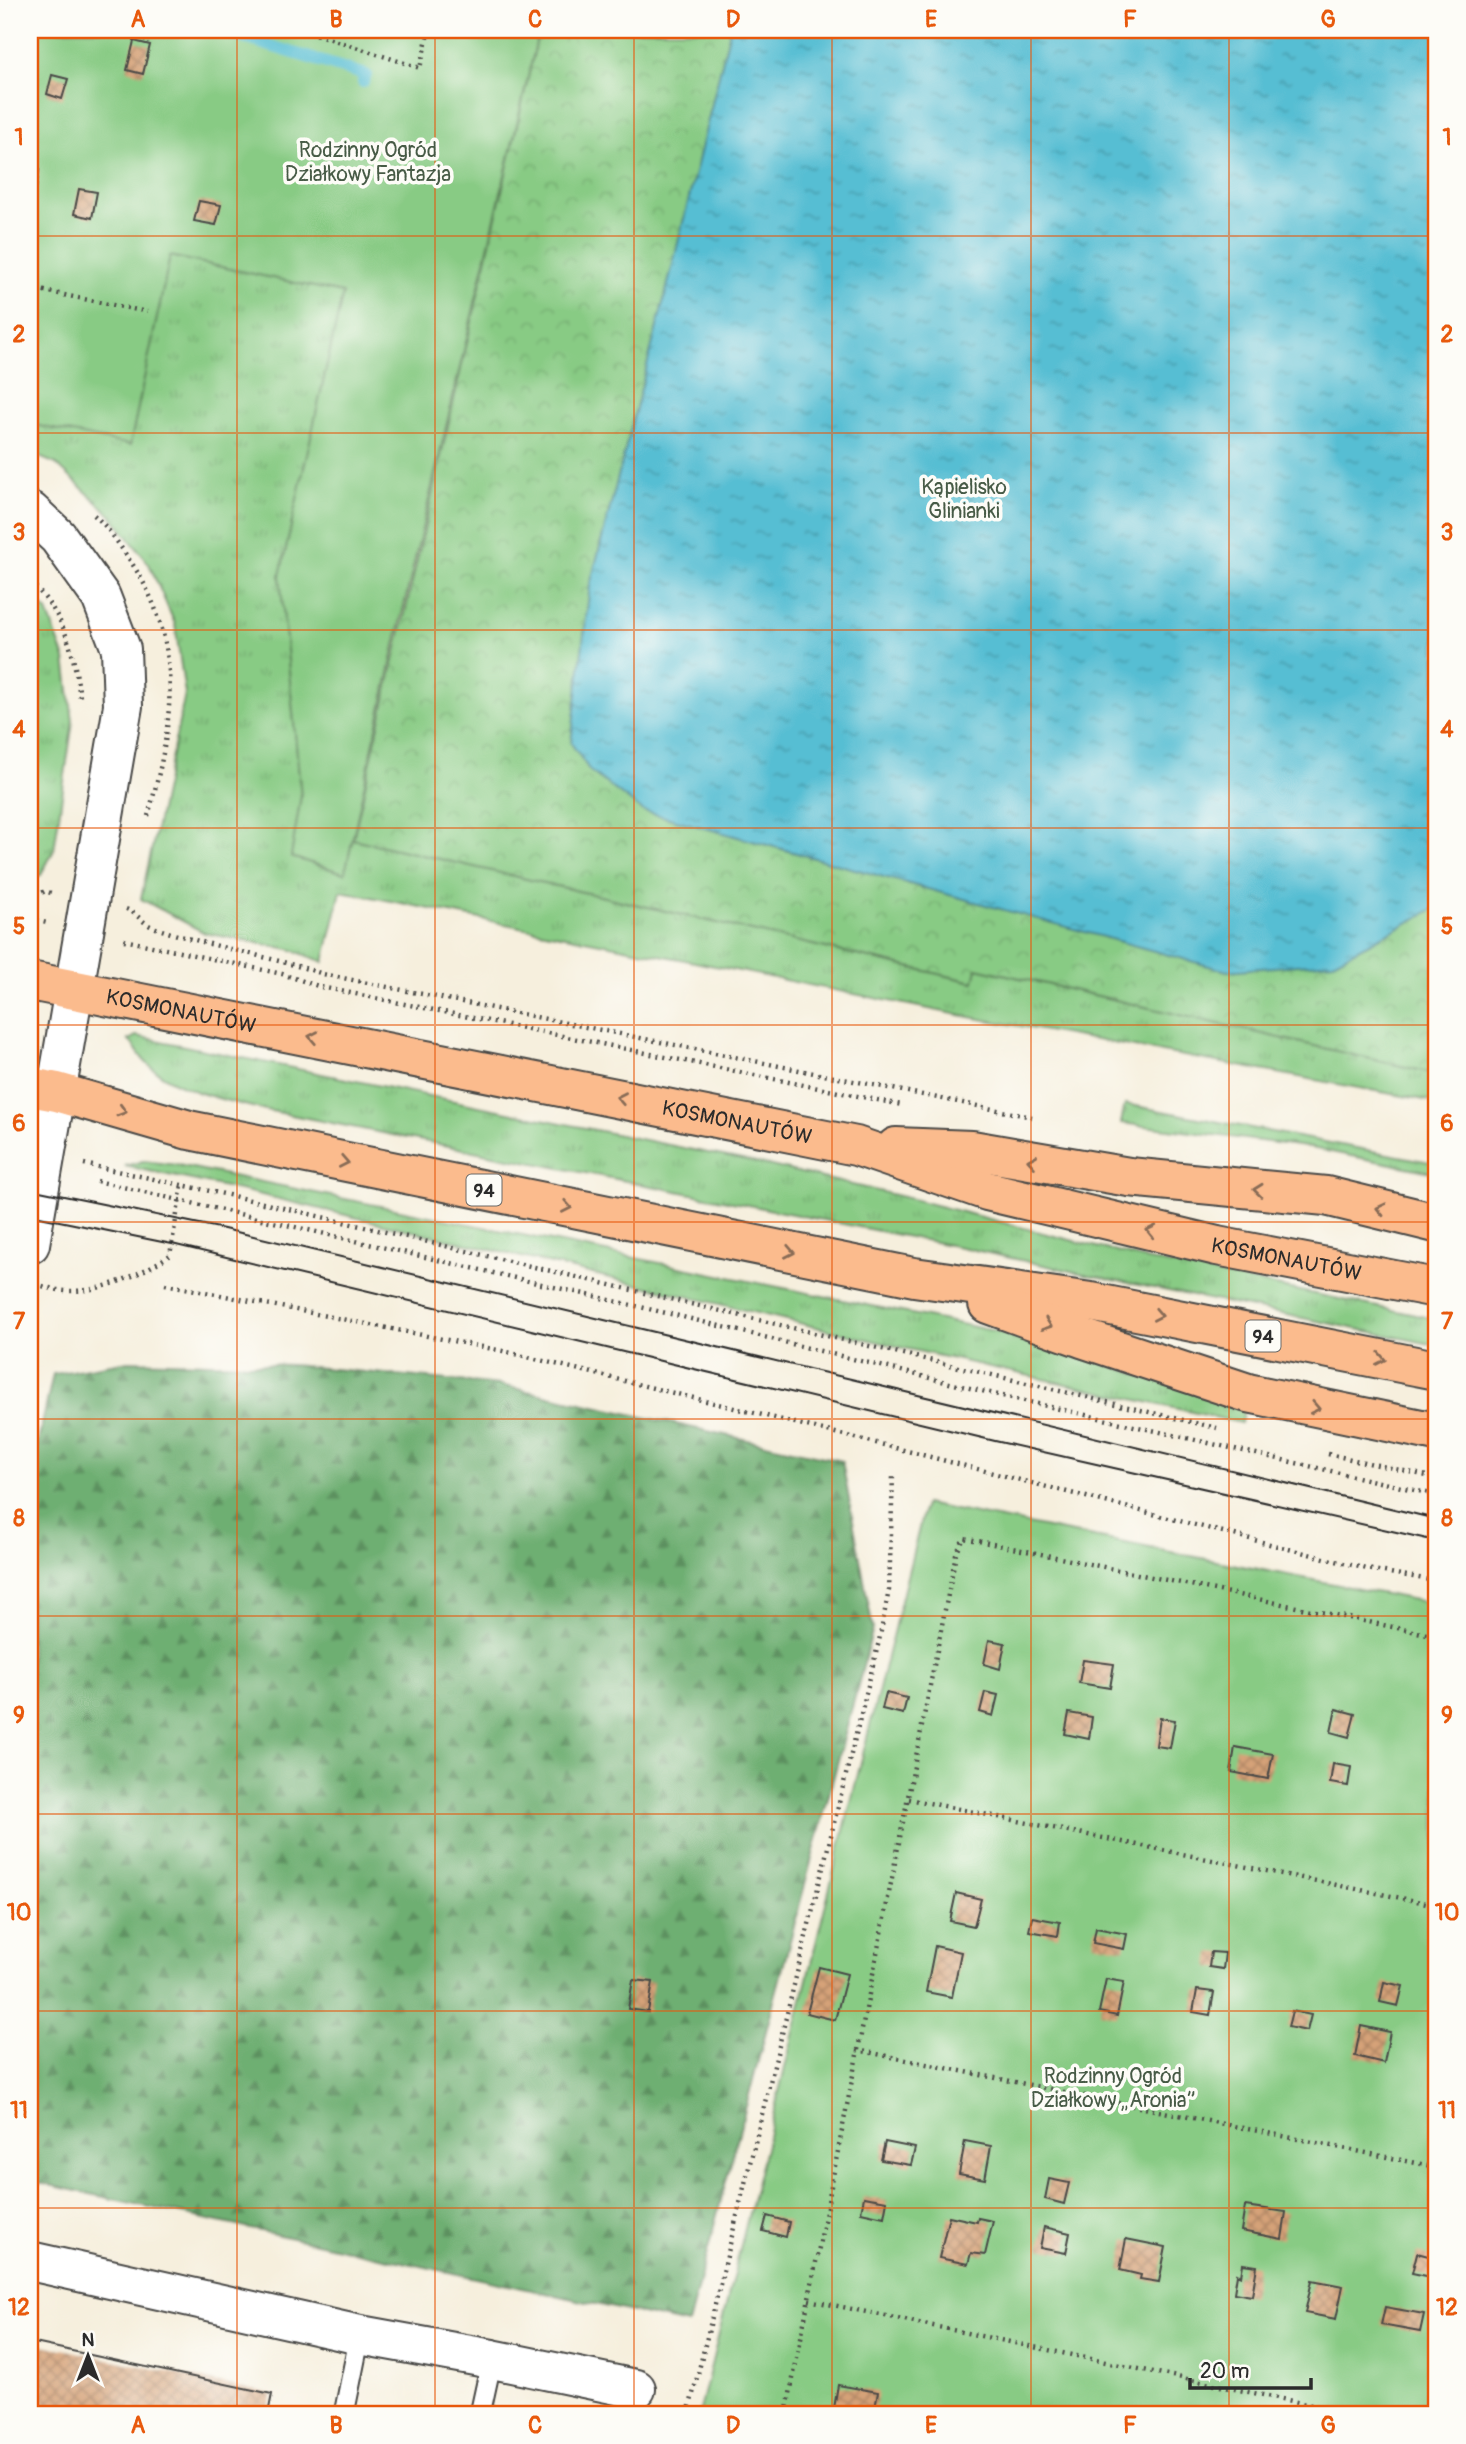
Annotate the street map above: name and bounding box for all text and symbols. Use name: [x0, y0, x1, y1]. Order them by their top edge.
text: A: [131, 5, 146, 34]
text: B: [329, 5, 343, 34]
text: C: [528, 5, 542, 34]
text: D: [726, 5, 740, 34]
text: E: [925, 5, 937, 34]
text: F: [1123, 5, 1137, 34]
text: G: [1320, 5, 1336, 34]
text: 1: [15, 123, 24, 152]
text: 1: [1443, 123, 1452, 152]
park label: Rodzinny Ogród Działkowy Fantazja: [285, 137, 451, 188]
text: 2: [13, 320, 26, 349]
text: 2: [1441, 320, 1454, 349]
park label: Kąpielisko Glinianki: [921, 474, 1007, 525]
text: 3: [13, 518, 25, 547]
text: 3: [1441, 518, 1453, 547]
text: 4: [12, 715, 26, 744]
text: 4: [1440, 715, 1454, 744]
text: 5: [13, 912, 25, 941]
text: 5: [1441, 912, 1453, 941]
street label: KOSMONAUTÓW: [104, 984, 258, 1040]
one-way arrow: [307, 1030, 319, 1045]
one-way arrow: [615, 1092, 627, 1107]
street label: KOSMONAUTÓW: [660, 1095, 814, 1151]
one-way arrow: [116, 1103, 128, 1118]
text: 6: [12, 1109, 26, 1138]
text: 6: [1440, 1109, 1454, 1138]
one-way arrow: [338, 1153, 350, 1168]
one-way arrow: [1026, 1154, 1038, 1169]
road number: 94: [466, 1174, 502, 1206]
one-way arrow: [1252, 1182, 1264, 1197]
one-way arrow: [561, 1198, 573, 1213]
one-way arrow: [1375, 1203, 1387, 1218]
one-way arrow: [1145, 1224, 1157, 1239]
street label: KOSMONAUTÓW: [1209, 1232, 1364, 1287]
one-way arrow: [784, 1243, 796, 1258]
text: 7: [13, 1307, 26, 1336]
one-way arrow: [1152, 1307, 1164, 1322]
text: 7: [1441, 1307, 1454, 1336]
one-way arrow: [1040, 1317, 1052, 1331]
road number: 94: [1246, 1320, 1280, 1352]
one-way arrow: [1375, 1351, 1387, 1366]
one-way arrow: [1309, 1399, 1321, 1414]
text: 8: [13, 1504, 25, 1533]
text: 8: [1441, 1504, 1453, 1533]
text: 9: [13, 1701, 25, 1730]
text: 9: [1441, 1701, 1453, 1730]
text: 10: [7, 1898, 31, 1927]
text: 10: [1435, 1898, 1459, 1927]
park label: Rodzinny Ogród Działkowy „Aronia”: [1031, 2063, 1195, 2114]
text: 11: [10, 2096, 28, 2125]
text: 11: [1438, 2096, 1456, 2125]
text: 12: [8, 2293, 30, 2322]
text: 12: [1436, 2293, 1458, 2322]
north arrow: [52, 2322, 122, 2392]
text: N: [82, 2328, 95, 2352]
scale bar: [1190, 2346, 1310, 2390]
text: 20 m: [1200, 2358, 1249, 2385]
text: A: [131, 2411, 146, 2440]
text: B: [329, 2411, 343, 2440]
text: C: [528, 2411, 542, 2440]
text: D: [726, 2411, 740, 2440]
text: E: [925, 2411, 937, 2440]
text: F: [1123, 2411, 1137, 2440]
text: G: [1320, 2411, 1336, 2440]

